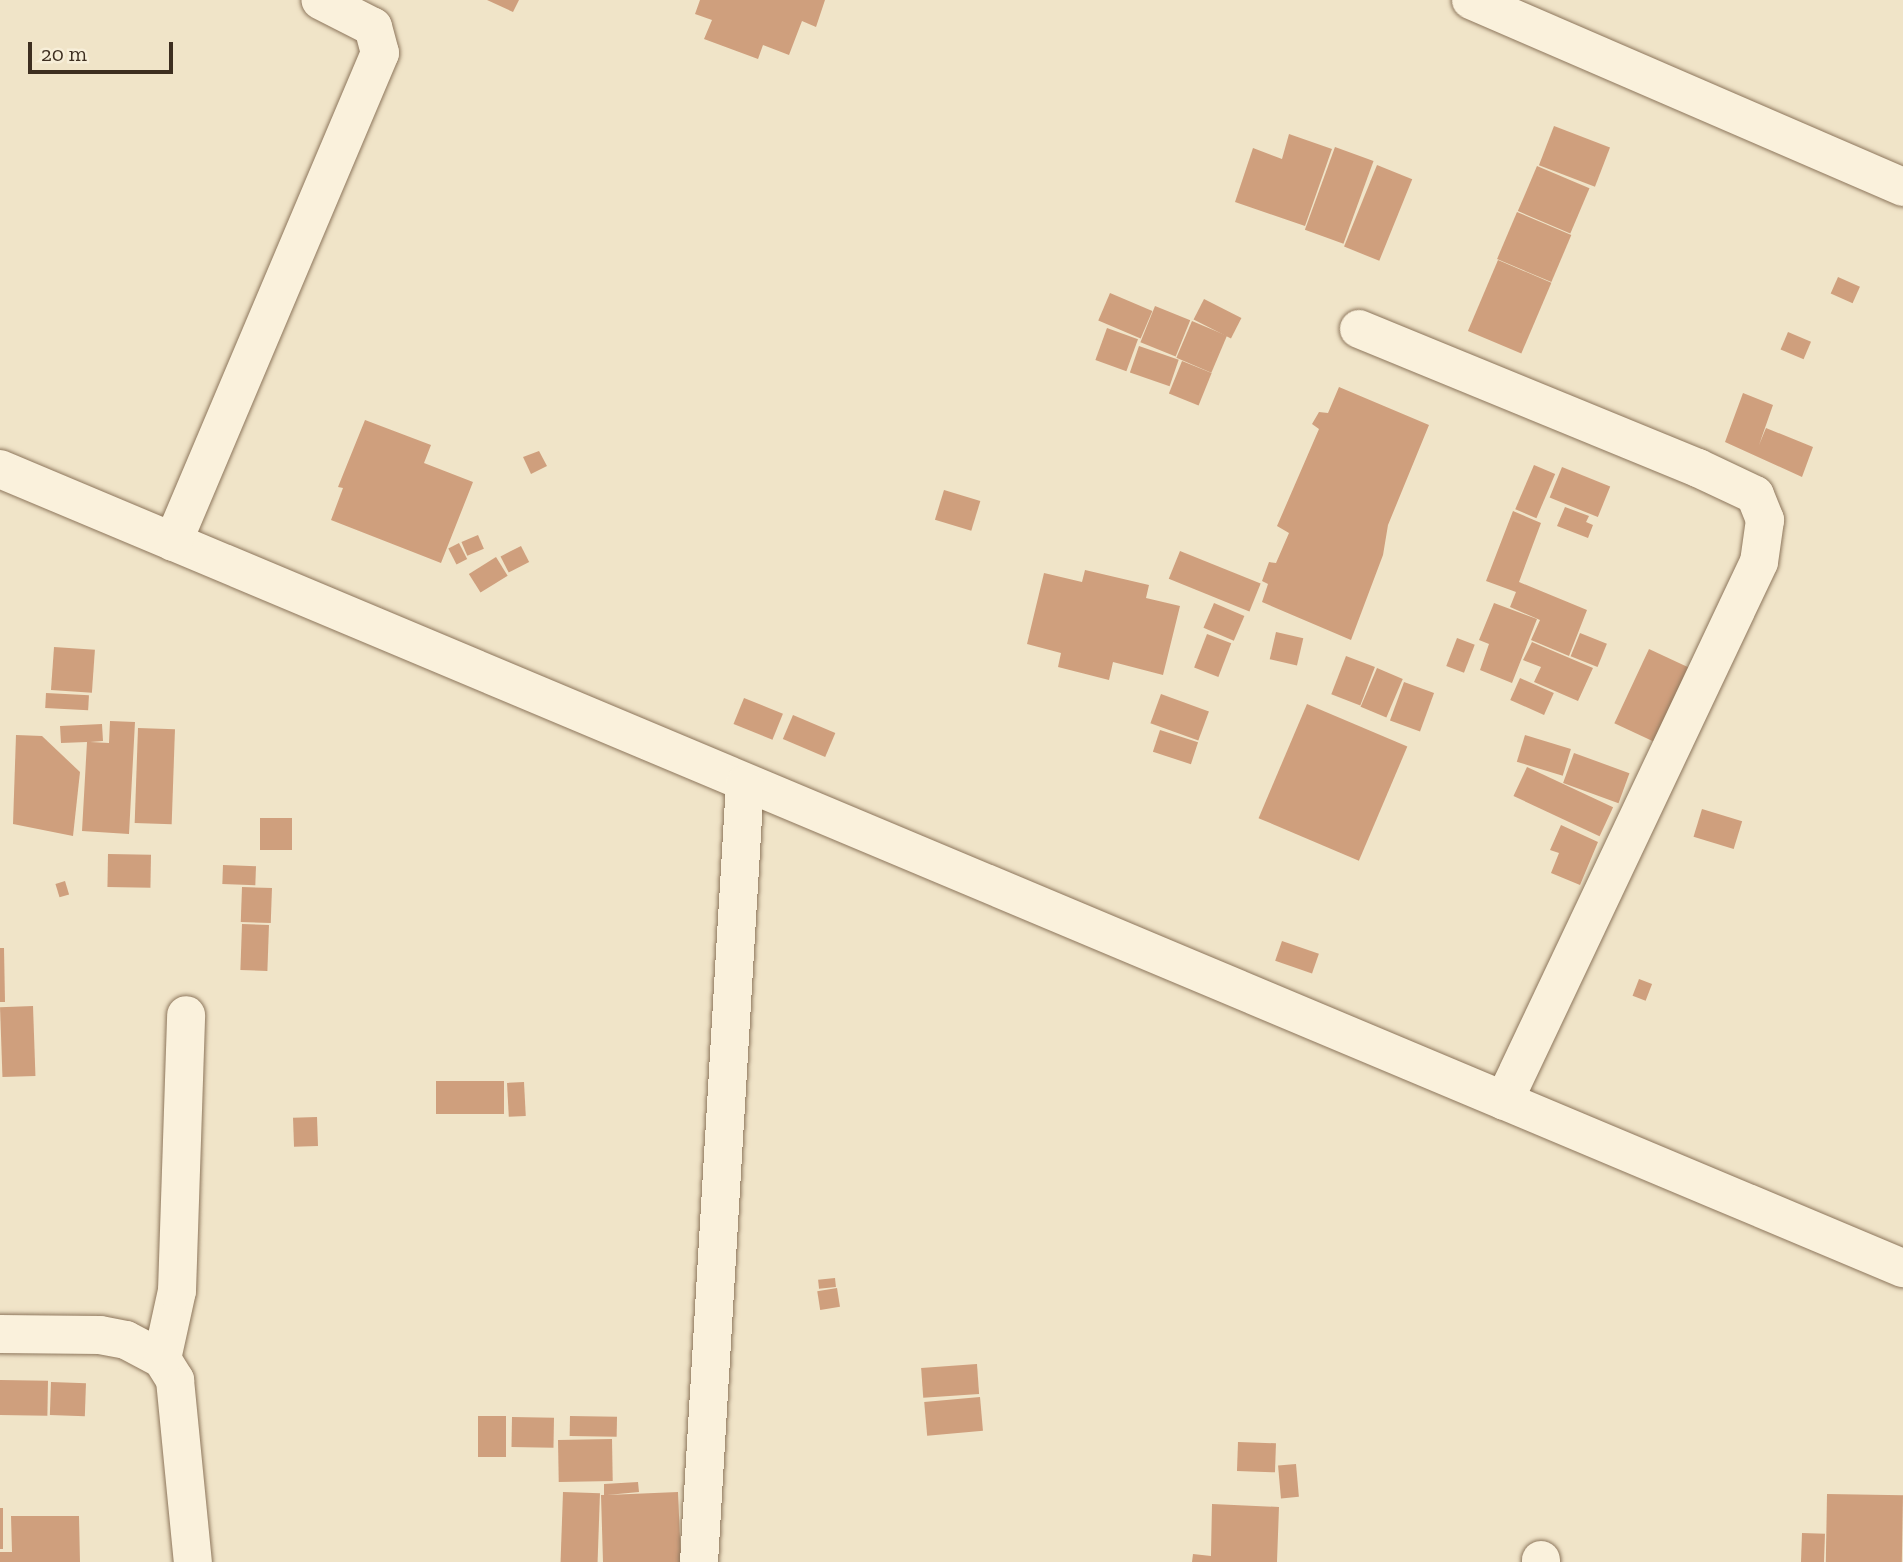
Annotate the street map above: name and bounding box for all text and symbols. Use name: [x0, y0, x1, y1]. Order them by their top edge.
scale bar: [32, 28, 177, 72]
text: 20 m: [41, 41, 87, 66]

